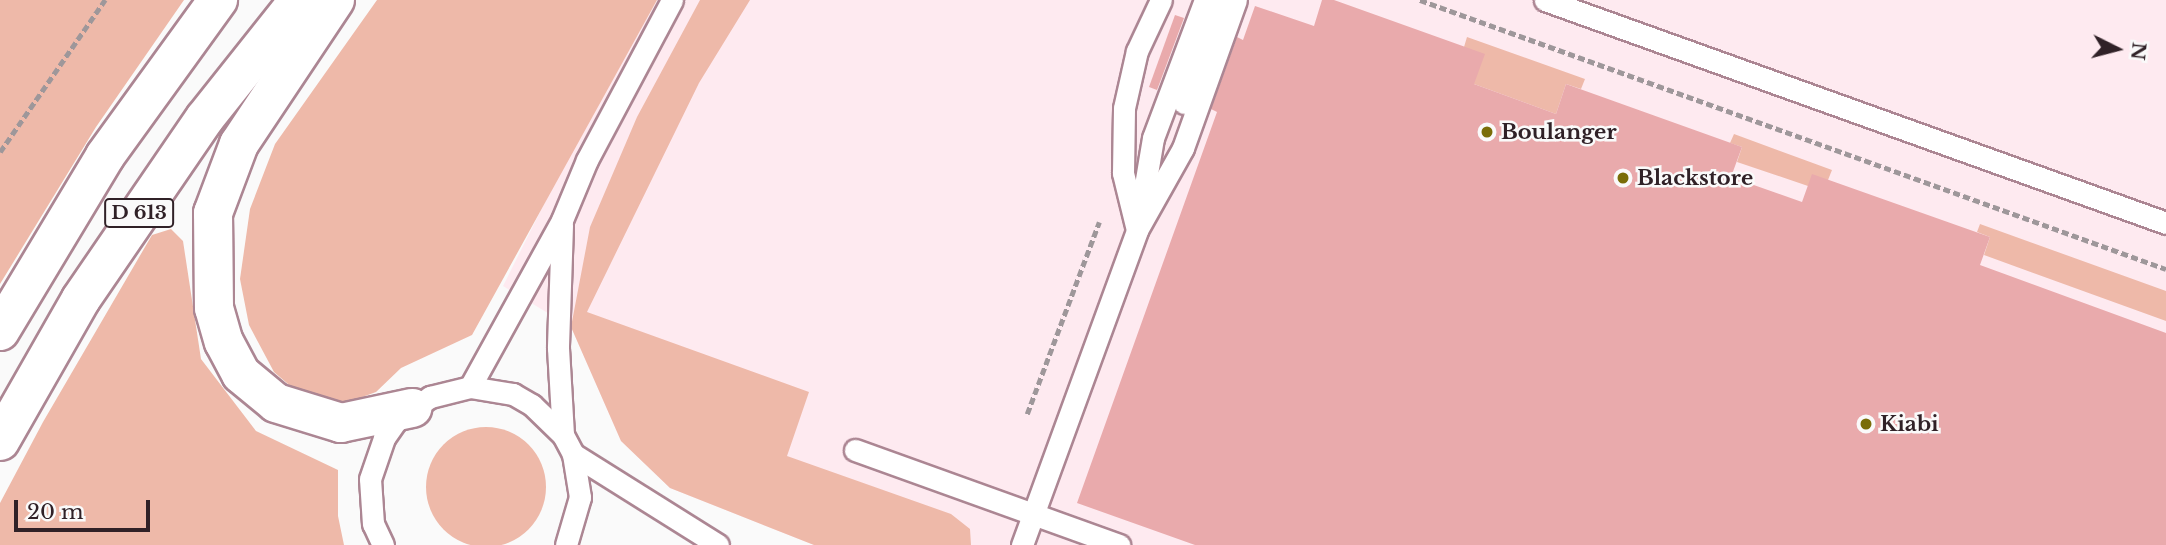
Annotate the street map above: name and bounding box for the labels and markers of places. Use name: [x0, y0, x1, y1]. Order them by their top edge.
place label: Boulanger: [1501, 119, 1617, 145]
marker: Boulanger: [1479, 124, 1495, 140]
place label: Blackstore: [1637, 165, 1753, 191]
marker: Blackstore: [1615, 170, 1631, 186]
place label: Kiabi: [1880, 411, 1939, 437]
marker: Kiabi: [1858, 416, 1874, 432]

